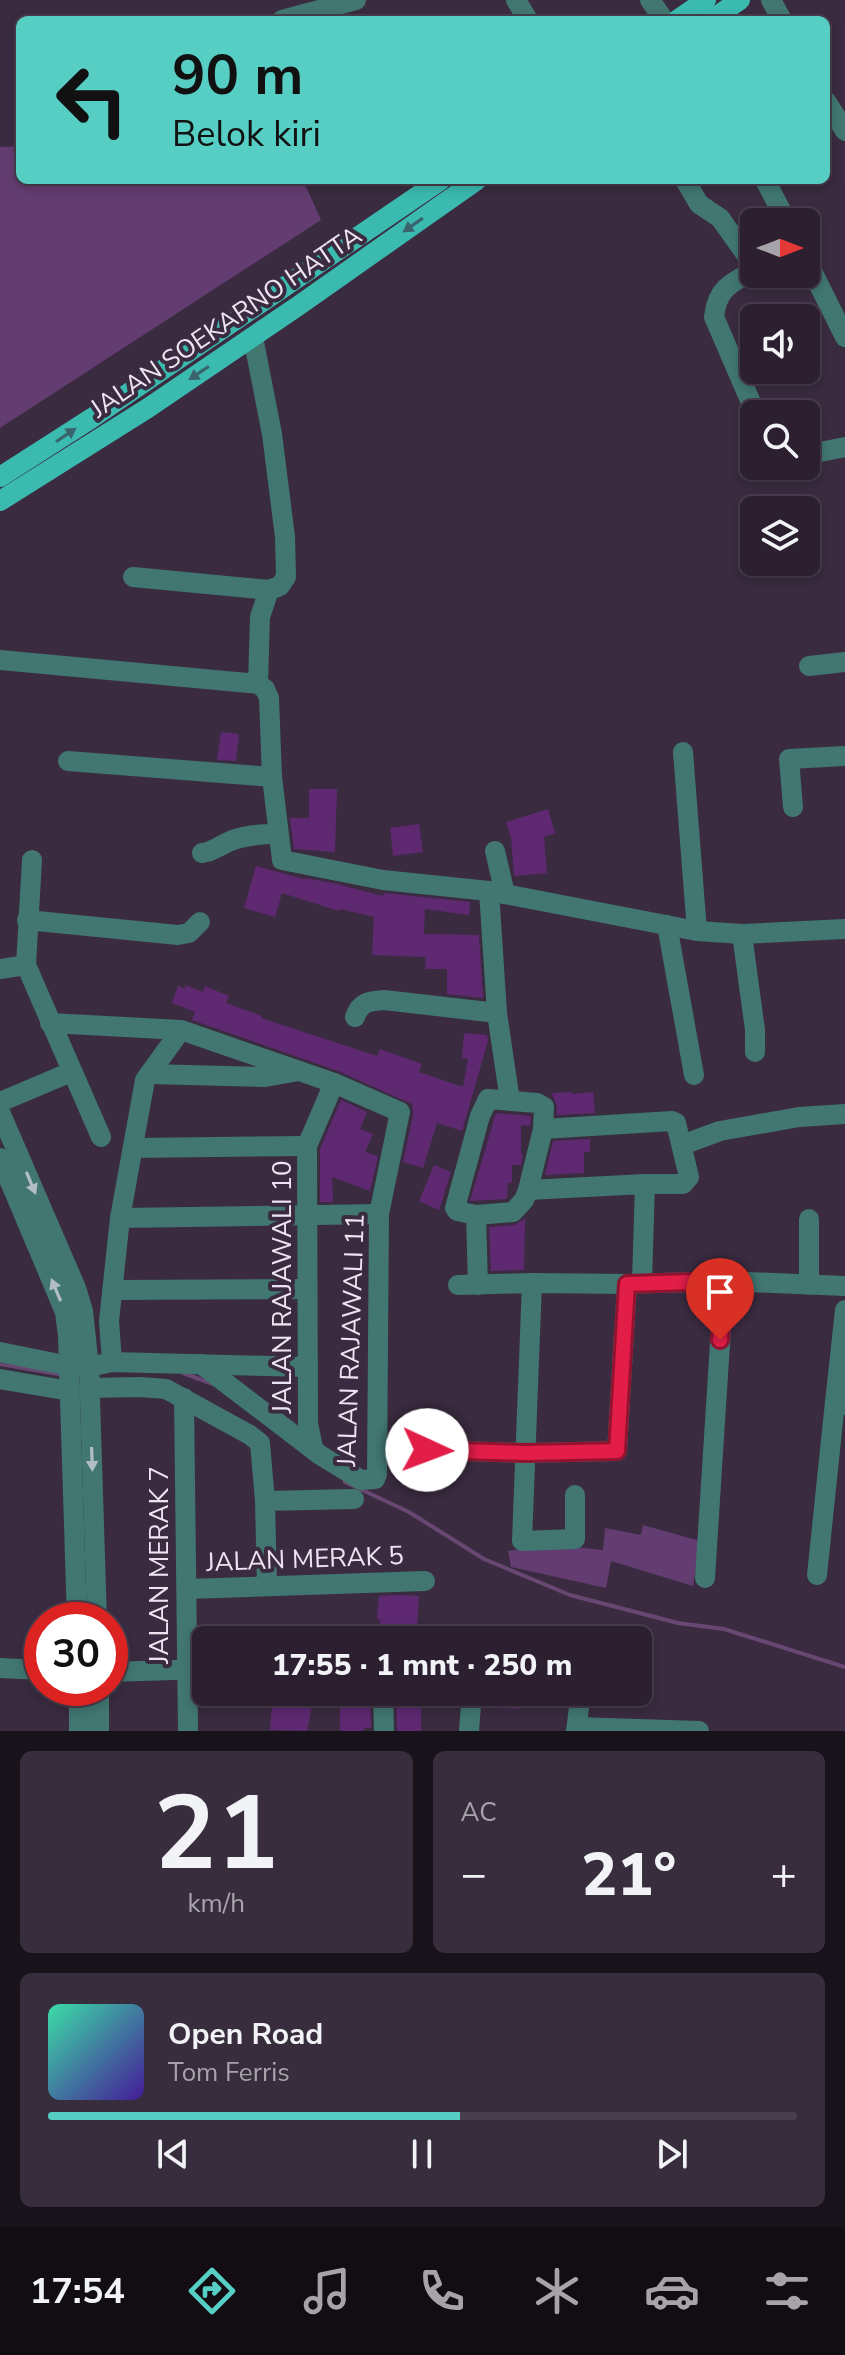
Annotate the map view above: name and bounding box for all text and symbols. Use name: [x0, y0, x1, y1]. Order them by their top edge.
text: 90 m: [172, 37, 303, 114]
icon: left: [40, 48, 144, 152]
text: Belok kiri: [172, 110, 321, 159]
north arrow: [740, 208, 820, 288]
map controls: [740, 208, 820, 576]
one-way arrow: [403, 216, 424, 232]
street label: JALAN SOEKARNO HATTA: [83, 218, 368, 427]
button: sound: [740, 304, 820, 384]
one-way arrow: [189, 365, 210, 380]
button: search: [740, 400, 820, 480]
one-way arrow: [55, 427, 76, 442]
button: layers: [740, 496, 820, 576]
street label: JALAN RAJAWALI 10: [265, 1160, 300, 1415]
one-way arrow: [24, 1171, 37, 1195]
street label: JALAN RAJAWALI 11: [329, 1213, 373, 1468]
pin: [686, 1258, 754, 1340]
icon: arrive: [698, 1270, 742, 1314]
one-way arrow: [49, 1278, 62, 1302]
position arrow: [385, 1408, 469, 1492]
one-way arrow: [85, 1447, 98, 1472]
street label: JALAN MERAK 7: [142, 1466, 177, 1665]
street label: JALAN MERAK 5: [205, 1538, 404, 1580]
speed limit sign: 30: [24, 1602, 128, 1706]
text: 17:55 · 1 mnt · 250 m: [272, 1645, 572, 1686]
text: 21: [154, 1763, 279, 1905]
text: AC: [461, 1795, 497, 1830]
text: 21°: [581, 1834, 676, 1916]
text: −: [461, 1845, 487, 1905]
text: +: [771, 1845, 797, 1905]
text: km/h: [188, 1886, 245, 1921]
text: Open Road: [168, 2014, 323, 2055]
text: Tom Ferris: [168, 2055, 290, 2090]
icon: previous: [151, 2132, 195, 2176]
icon: pause: [400, 2132, 444, 2176]
icon: next: [650, 2132, 694, 2176]
icon: directions: [184, 2263, 240, 2319]
icon: music: [299, 2263, 355, 2319]
icon: phone: [414, 2263, 470, 2319]
icon: climate: [529, 2263, 585, 2319]
icon: car: [644, 2263, 700, 2319]
icon: filters: [759, 2263, 815, 2319]
text: 17:54: [30, 2267, 125, 2316]

